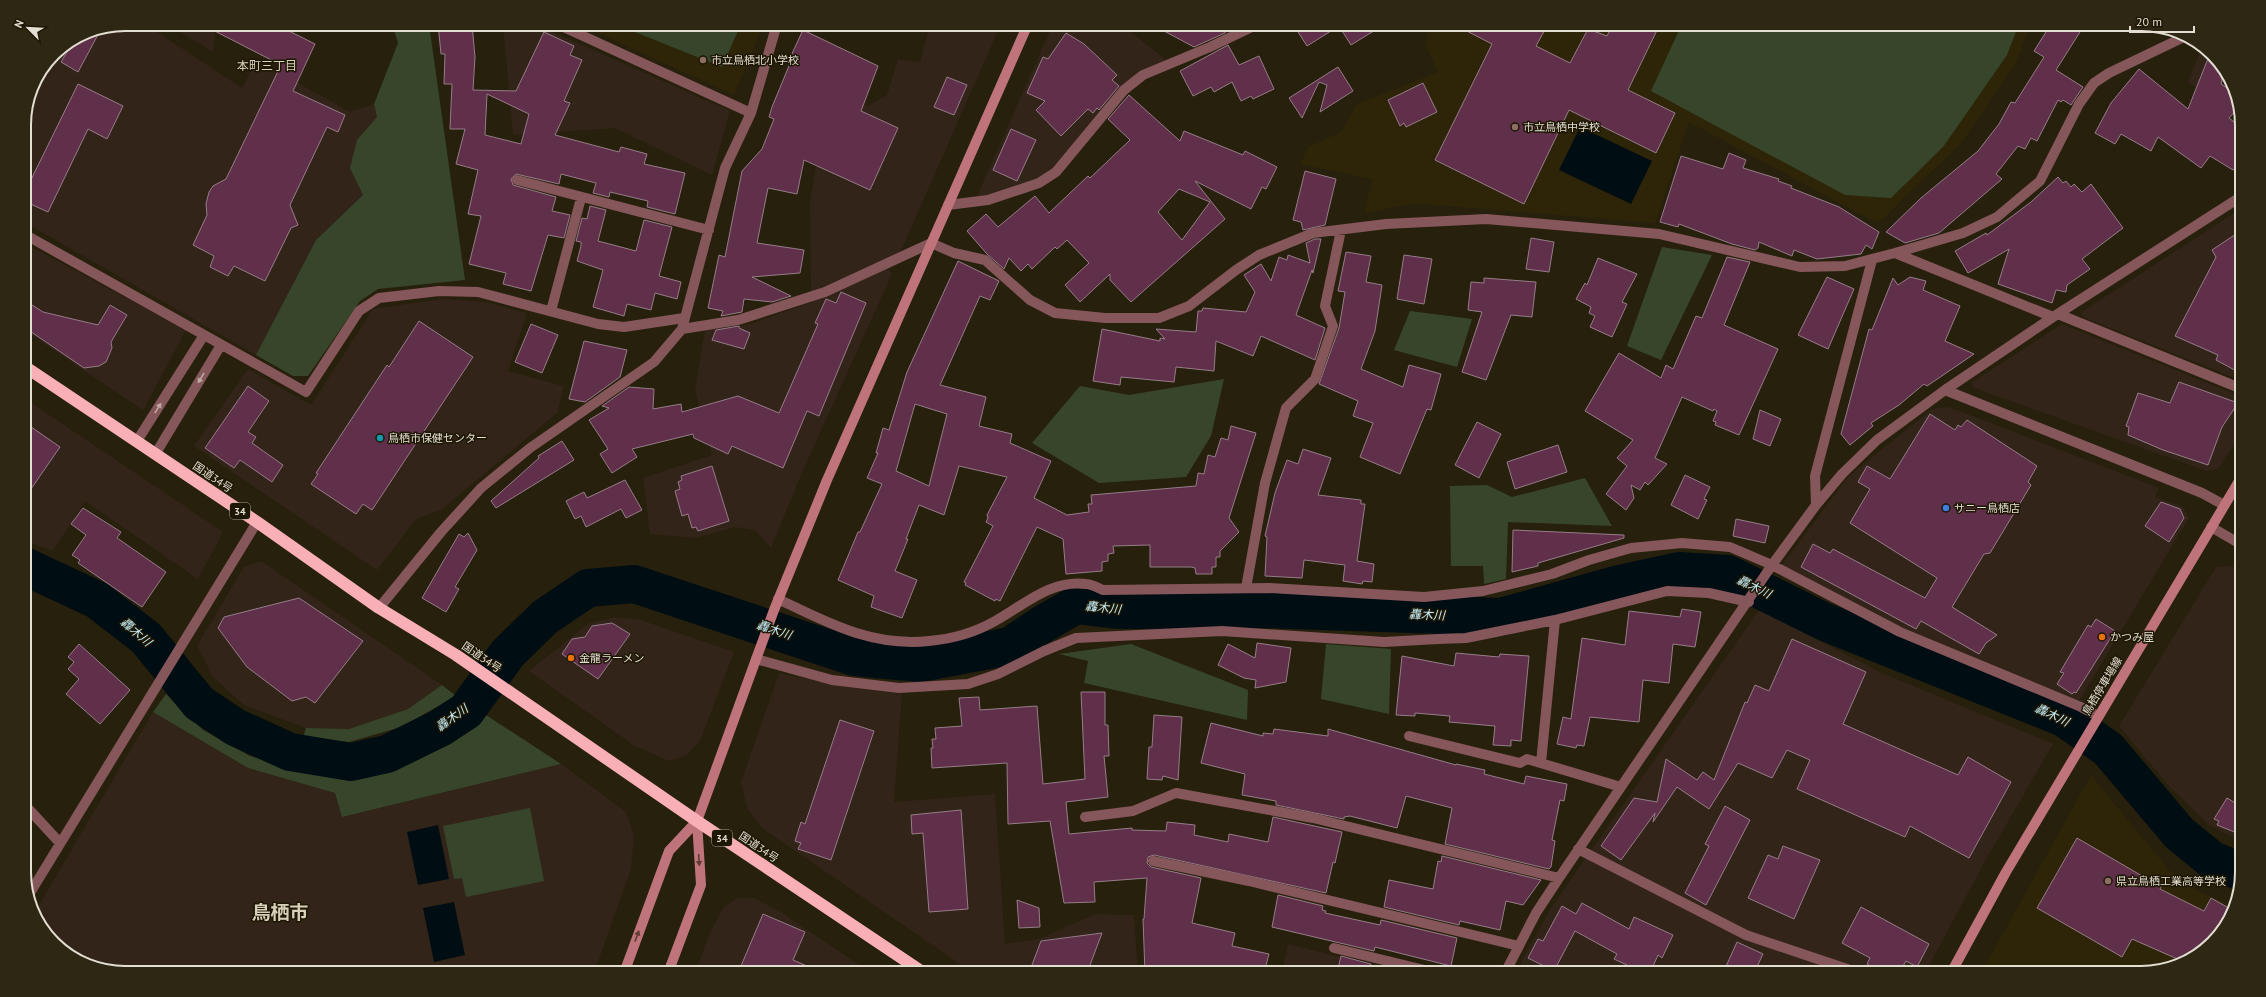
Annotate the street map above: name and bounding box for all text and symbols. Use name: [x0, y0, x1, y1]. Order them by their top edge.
north arrow: [8, 8, 48, 48]
scale bar: [2130, 8, 2194, 34]
text: 20 m: [2136, 14, 2162, 29]
text: N: [11, 18, 27, 30]
place label: 市立鳥栖北小学校: [711, 53, 799, 67]
marker: 市立鳥栖北小学校: [698, 55, 708, 65]
district label: 本町三丁目: [237, 58, 297, 73]
place label: 市立鳥栖中学校: [1523, 120, 1600, 134]
marker: 市立鳥栖中学校: [1510, 122, 1520, 132]
one-way arrow: [197, 373, 205, 383]
one-way arrow: [154, 403, 162, 413]
place label: 鳥栖市保健センター: [388, 431, 487, 445]
marker: 鳥栖市保健センター: [375, 433, 385, 443]
street label: 国道34号: [190, 459, 236, 495]
place label: サニー鳥栖店: [1954, 501, 2020, 515]
road number: 34: [230, 503, 250, 519]
marker: サニー鳥栖店: [1941, 503, 1951, 513]
water label: 轟木川: [1735, 572, 1775, 602]
water label: 轟木川: [1084, 598, 1124, 617]
water label: 轟木川: [1409, 606, 1447, 623]
water label: 轟木川: [118, 614, 156, 650]
water label: 轟木川: [755, 617, 795, 643]
place label: かつみ屋: [2110, 630, 2154, 644]
marker: かつみ屋: [2097, 632, 2107, 642]
street label: 国道34号: [459, 639, 505, 675]
place label: 金龍ラーメン: [579, 651, 645, 665]
marker: 金龍ラーメン: [566, 653, 576, 663]
street label: 鳥栖停車場線: [2079, 654, 2125, 718]
water label: 轟木川: [433, 700, 472, 734]
water label: 轟木川: [2033, 700, 2074, 730]
street label: 国道34号: [736, 829, 782, 865]
road number: 34: [712, 830, 732, 846]
one-way arrow: [696, 854, 703, 866]
place label: 県立鳥栖工業高等学校: [2116, 874, 2226, 888]
marker: 県立鳥栖工業高等学校: [2103, 876, 2113, 886]
district label: 鳥栖市: [251, 900, 309, 924]
one-way arrow: [635, 930, 641, 942]

